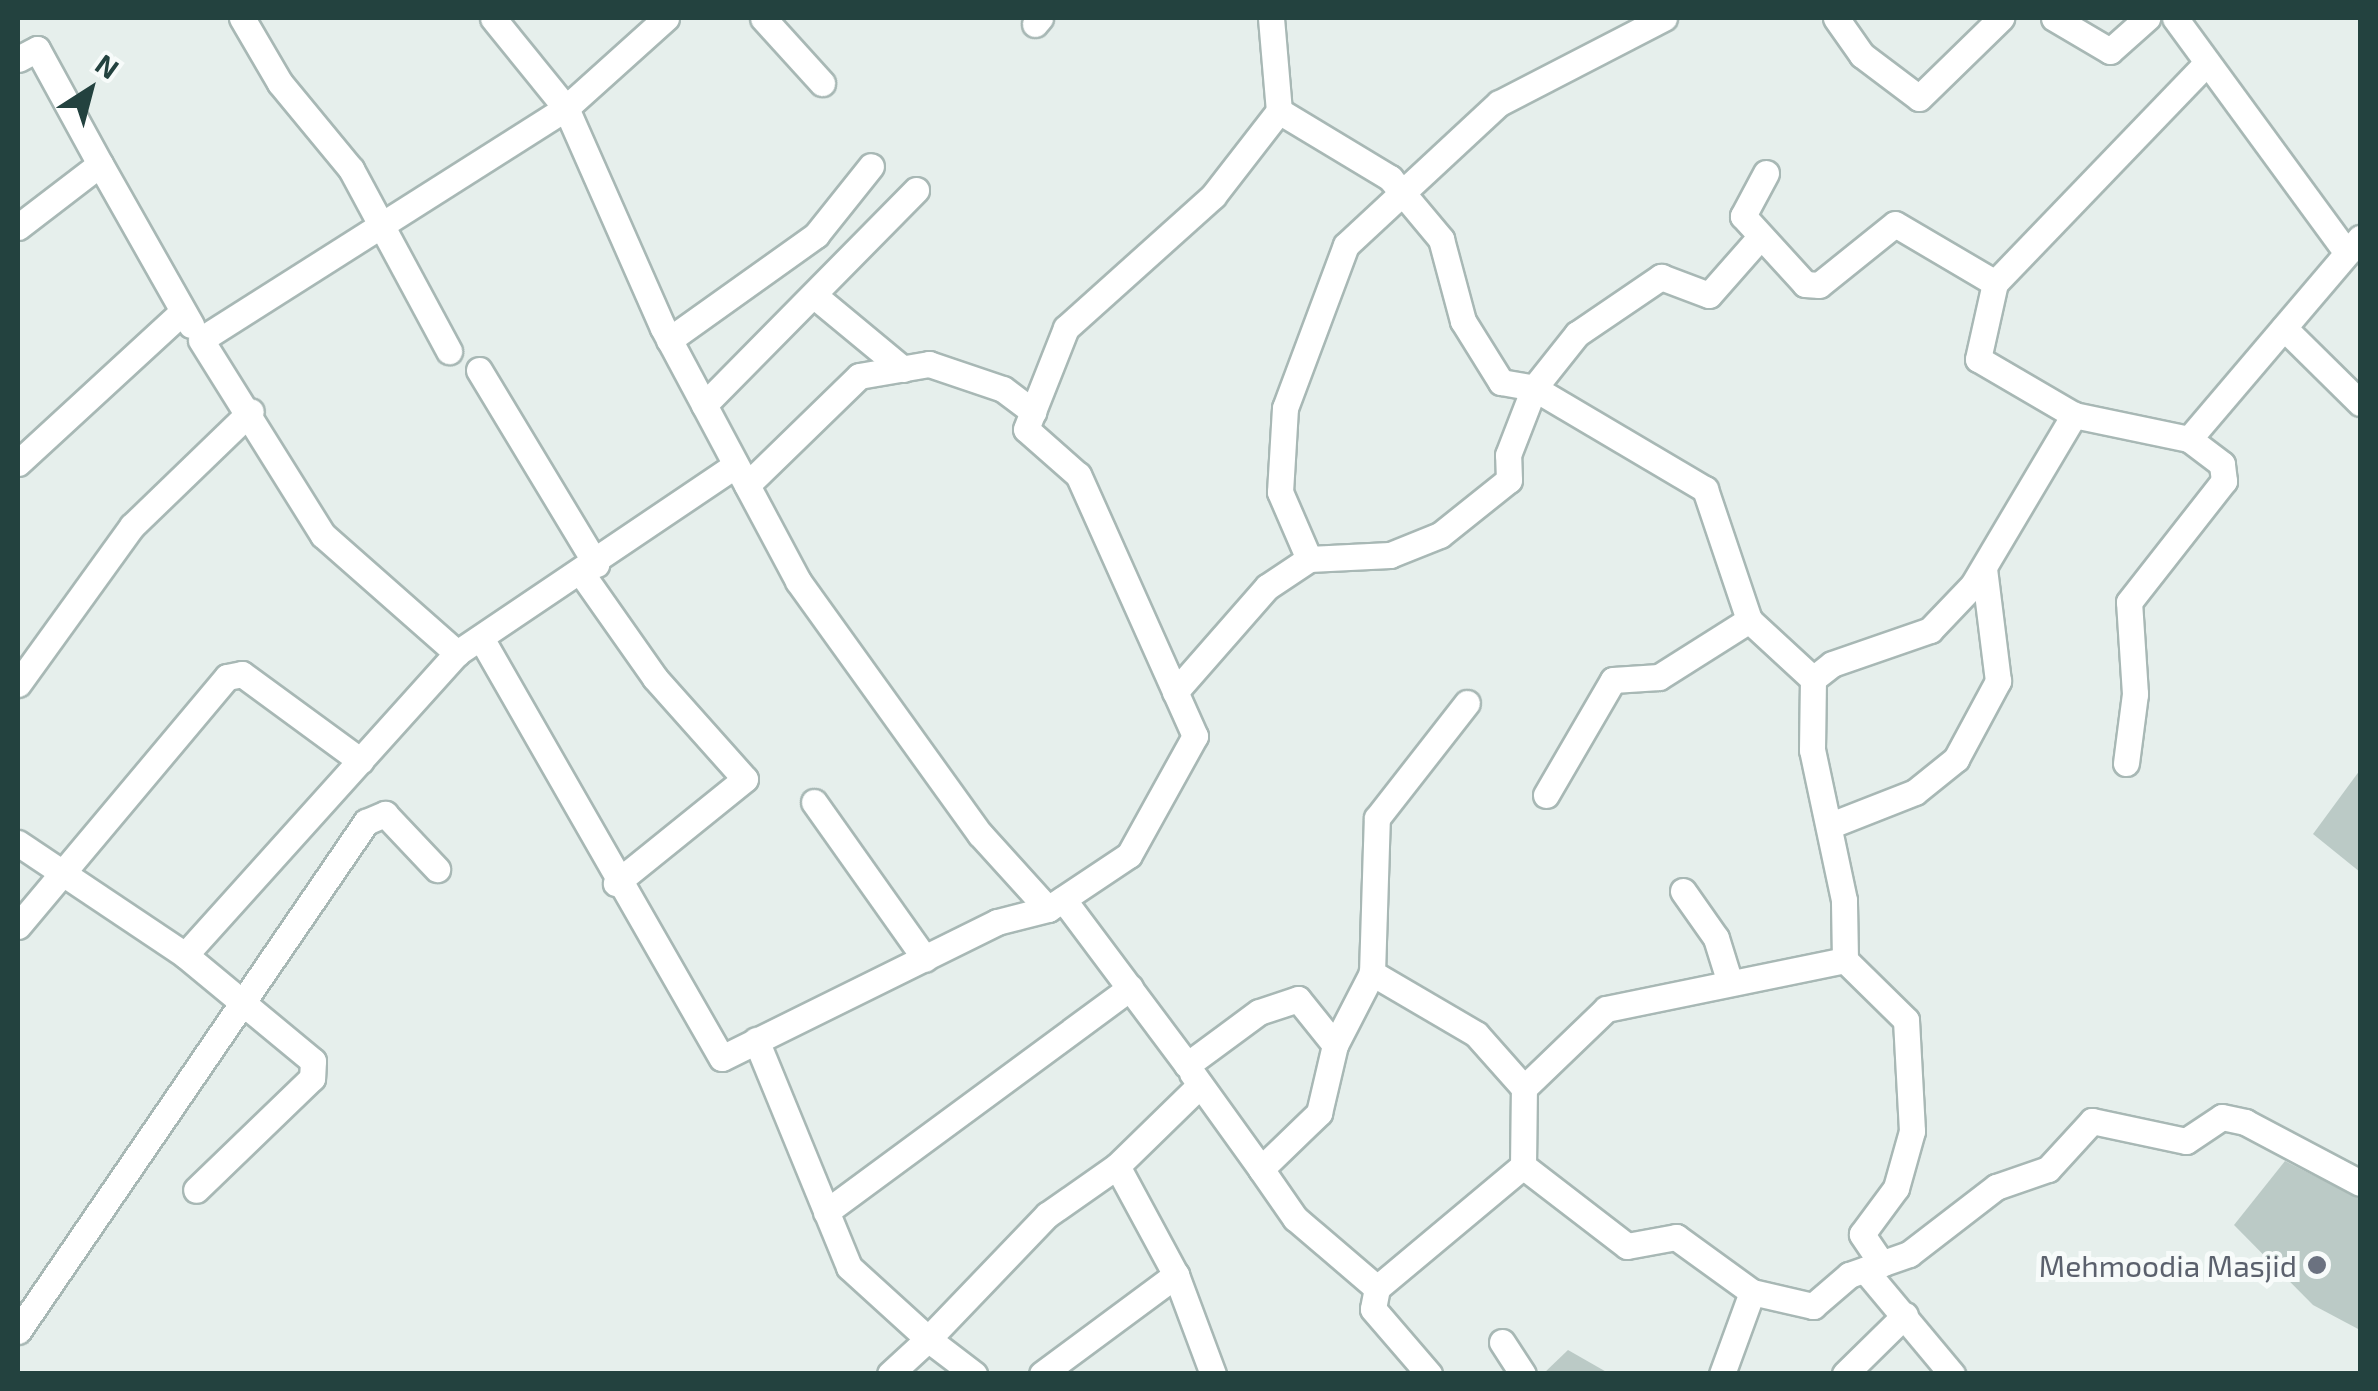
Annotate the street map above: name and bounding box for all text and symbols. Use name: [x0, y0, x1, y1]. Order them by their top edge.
north arrow: [40, 40, 140, 140]
text: N: [89, 46, 126, 85]
place label: Mehmoodia Masjid: [2039, 1247, 2297, 1283]
marker: Mehmoodia Masjid: [2306, 1254, 2328, 1276]

